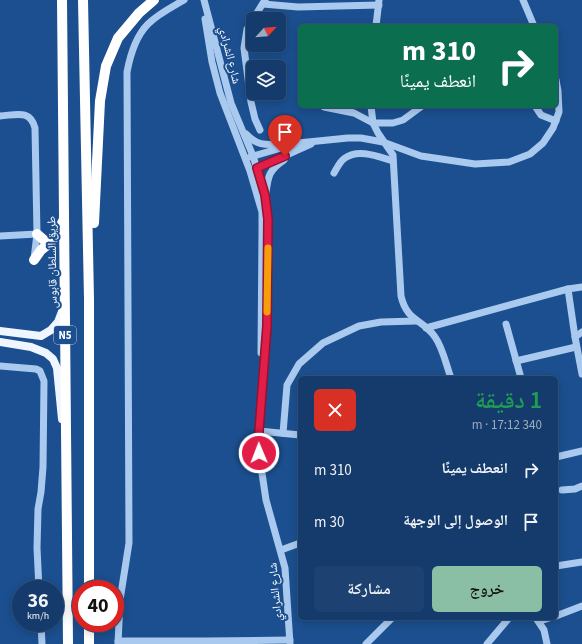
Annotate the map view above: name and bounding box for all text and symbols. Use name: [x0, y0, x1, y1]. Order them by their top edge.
north arrow: [246, 12, 286, 52]
map controls: [246, 12, 286, 100]
street label: شارع الشرادي: [213, 25, 245, 86]
text: 310 m: [402, 31, 476, 71]
icon: right: [490, 40, 542, 92]
button: layers: [246, 60, 286, 100]
text: انعطف يمينًا: [400, 69, 476, 94]
pin: [268, 115, 302, 156]
icon: arrive: [274, 121, 296, 143]
street label: طريق السلطان قابوس: [43, 216, 62, 308]
road number: N5: [54, 326, 76, 344]
text: 1 دقيقة: [475, 383, 542, 418]
button: close: [314, 389, 356, 431]
text: 340 m · 17:12: [472, 416, 542, 434]
position arrow: [238, 432, 280, 474]
text: انعطف يمينًا: [441, 458, 508, 479]
icon: right: [520, 459, 542, 481]
text: 310 m: [314, 460, 352, 481]
text: الوصول إلى الوجهة: [403, 510, 508, 531]
icon: arrive: [520, 511, 542, 533]
text: 30 m: [314, 512, 344, 533]
street label: شارع الشرادي: [264, 562, 288, 622]
button: مشاركة: [314, 566, 424, 612]
button: خروج: [432, 566, 542, 612]
speed limit sign: 40: [72, 580, 124, 632]
text: 36: [27, 587, 49, 615]
text: km/h: [27, 609, 49, 623]

